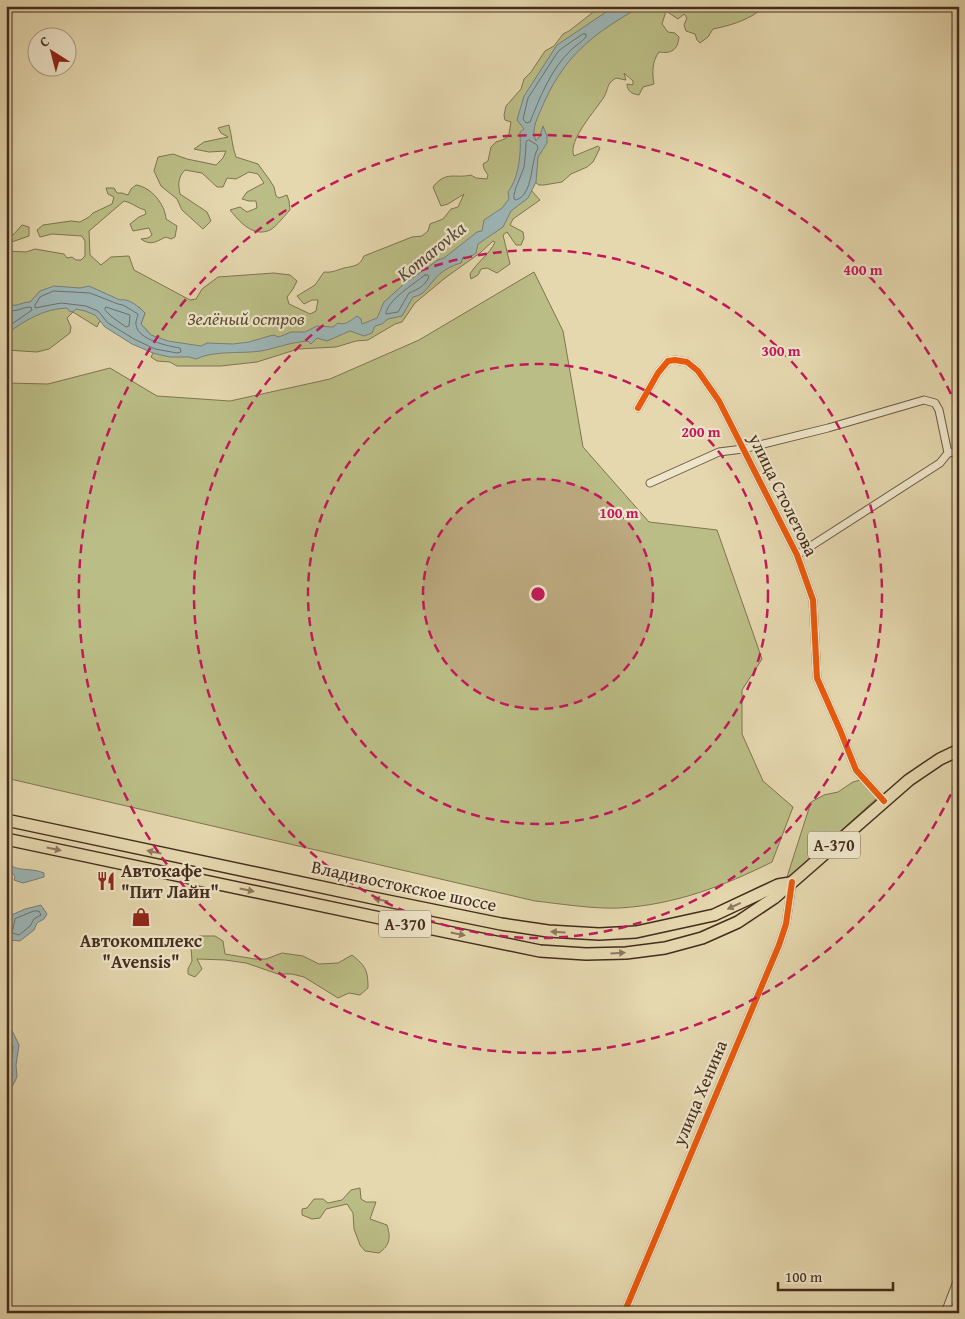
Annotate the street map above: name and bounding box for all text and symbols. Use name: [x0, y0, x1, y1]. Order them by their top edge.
north arrow: [28, 28, 78, 78]
text: С: [35, 31, 54, 52]
water label: Komarovka: [389, 214, 472, 288]
text: 400 m: [843, 259, 883, 280]
park label: Зелёный остров: [187, 305, 305, 332]
text: 300 m: [761, 340, 801, 361]
text: 200 m: [681, 421, 721, 442]
street label: улица Столетова: [742, 428, 825, 561]
text: 100 m: [599, 502, 639, 523]
centre of rings: [529, 585, 547, 603]
road number: А-370: [808, 832, 860, 858]
one-way arrow: [46, 845, 61, 853]
one-way arrow: [146, 848, 161, 856]
street label: Владивостокское шоссе: [309, 853, 499, 918]
place label: Автокафе "Пит Лайн": [121, 857, 219, 905]
restaurant icon: Автокафе "Пит Лайн": [95, 870, 117, 892]
one-way arrow: [240, 886, 255, 894]
one-way arrow: [374, 896, 389, 904]
one-way arrow: [727, 902, 741, 910]
shop icon: Автокомплекс "Avensis": [130, 906, 152, 928]
road number: А-370: [379, 911, 431, 938]
place label: Автокомплекс "Avensis": [80, 927, 202, 975]
one-way arrow: [550, 927, 566, 935]
one-way arrow: [450, 930, 466, 938]
one-way arrow: [610, 949, 626, 957]
street label: улица Хенина: [665, 1035, 734, 1151]
scale bar: [778, 1259, 892, 1291]
text: 100 m: [785, 1266, 823, 1287]

